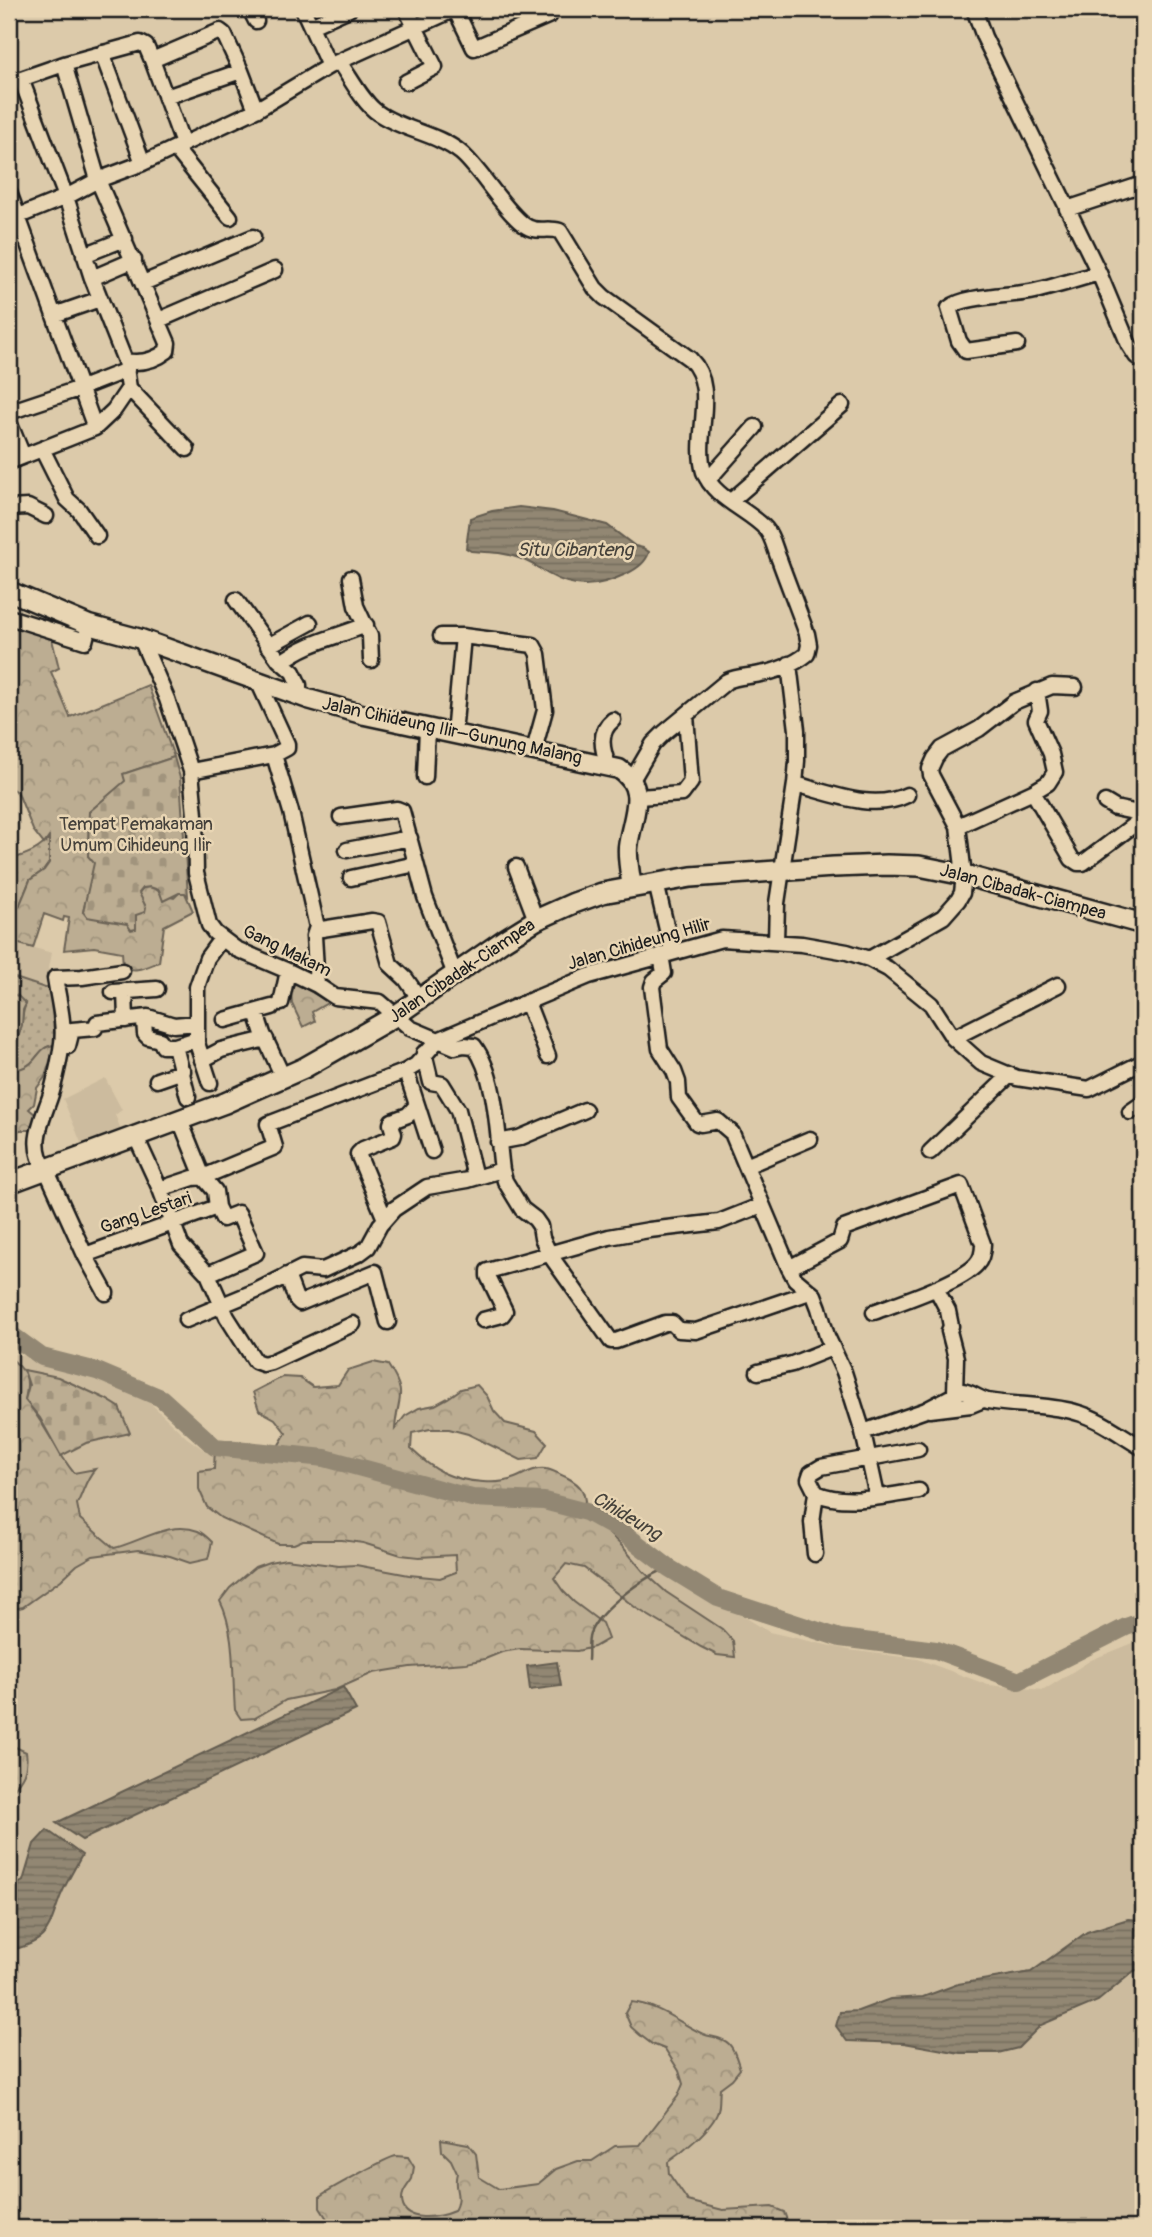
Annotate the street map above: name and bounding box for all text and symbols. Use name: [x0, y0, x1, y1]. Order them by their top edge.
water label: Situ Cibanteng: [517, 538, 634, 562]
street label: Jalan Cihideung Ilir–Gunung Malang: [320, 692, 584, 770]
park label: Tempat Pemakaman Umum Cihideung Ilir: [59, 813, 213, 857]
street label: Jalan Cibadak-Ciampea: [937, 859, 1109, 925]
street label: Jalan Cihideung Hilir: [565, 912, 714, 975]
street label: Jalan Cibadak-Ciampea: [384, 914, 540, 1028]
street label: Gang Makam: [239, 920, 335, 982]
street label: Gang Lestari: [97, 1187, 195, 1239]
water label: Cihideung: [588, 1486, 667, 1547]

